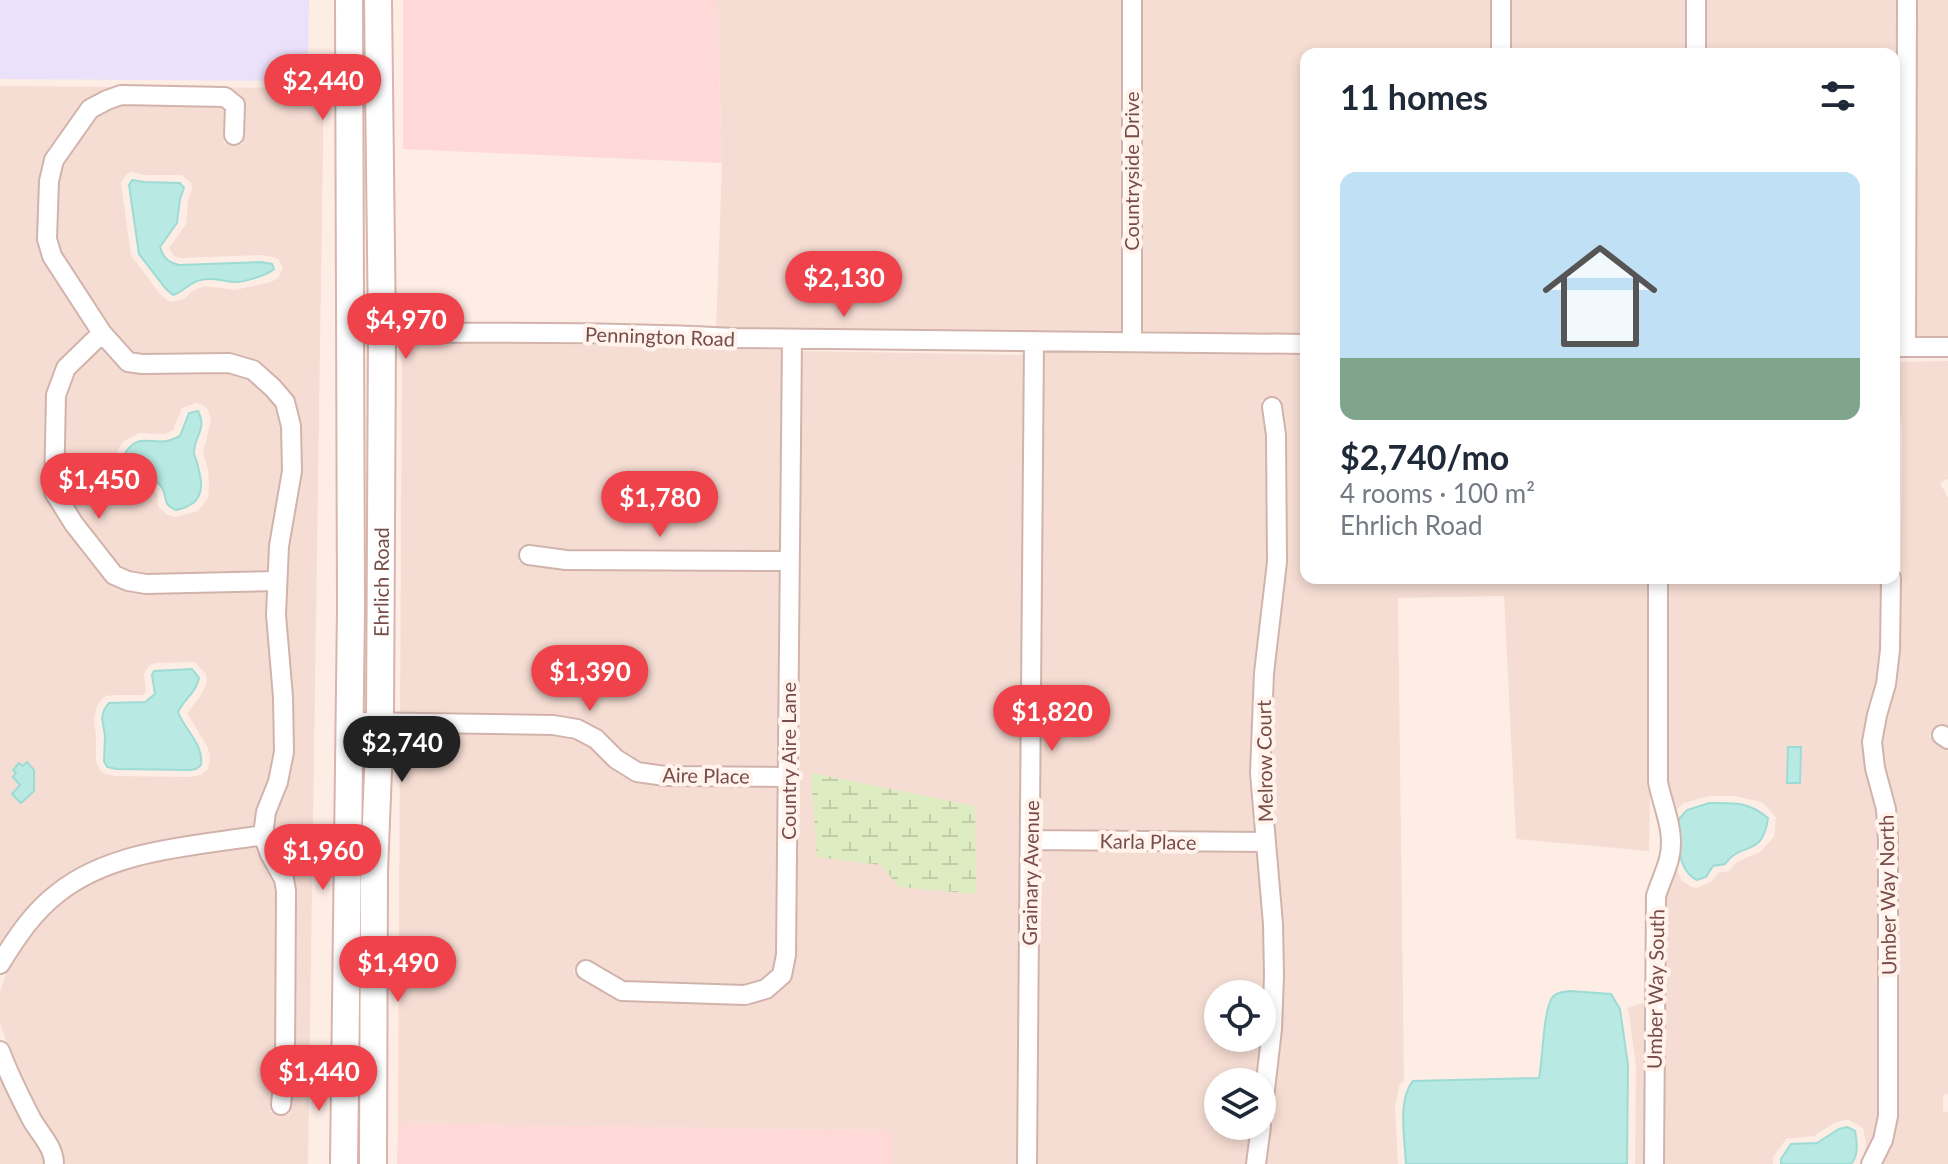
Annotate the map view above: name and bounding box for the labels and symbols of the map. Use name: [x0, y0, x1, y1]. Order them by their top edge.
pin: $2,440: [258, 54, 388, 122]
street label: Countryside Drive: [1119, 91, 1143, 251]
pin: $2,130: [779, 251, 909, 319]
pin: $4,970: [341, 293, 471, 361]
street label: Pennington Road: [585, 321, 735, 351]
pin: $1,450: [34, 453, 164, 521]
pin: $1,780: [595, 471, 725, 539]
street label: Ehrlich Road: [368, 527, 393, 637]
pin: $1,390: [525, 645, 655, 713]
street label: Country Aire Lane: [776, 682, 800, 840]
pin: $1,820: [987, 685, 1117, 753]
street label: Melrow Court: [1251, 700, 1277, 822]
pin: $2,740: [337, 716, 467, 784]
street label: Aire Place: [662, 762, 750, 788]
street label: Grainary Avenue: [1017, 800, 1043, 946]
street label: Umber Way North: [1874, 815, 1900, 975]
pin: $1,960: [258, 824, 388, 892]
street label: Karla Place: [1099, 828, 1197, 854]
street label: Umber Way South: [1642, 909, 1668, 1069]
pin: $1,490: [333, 936, 463, 1004]
pin: $1,440: [254, 1045, 384, 1113]

